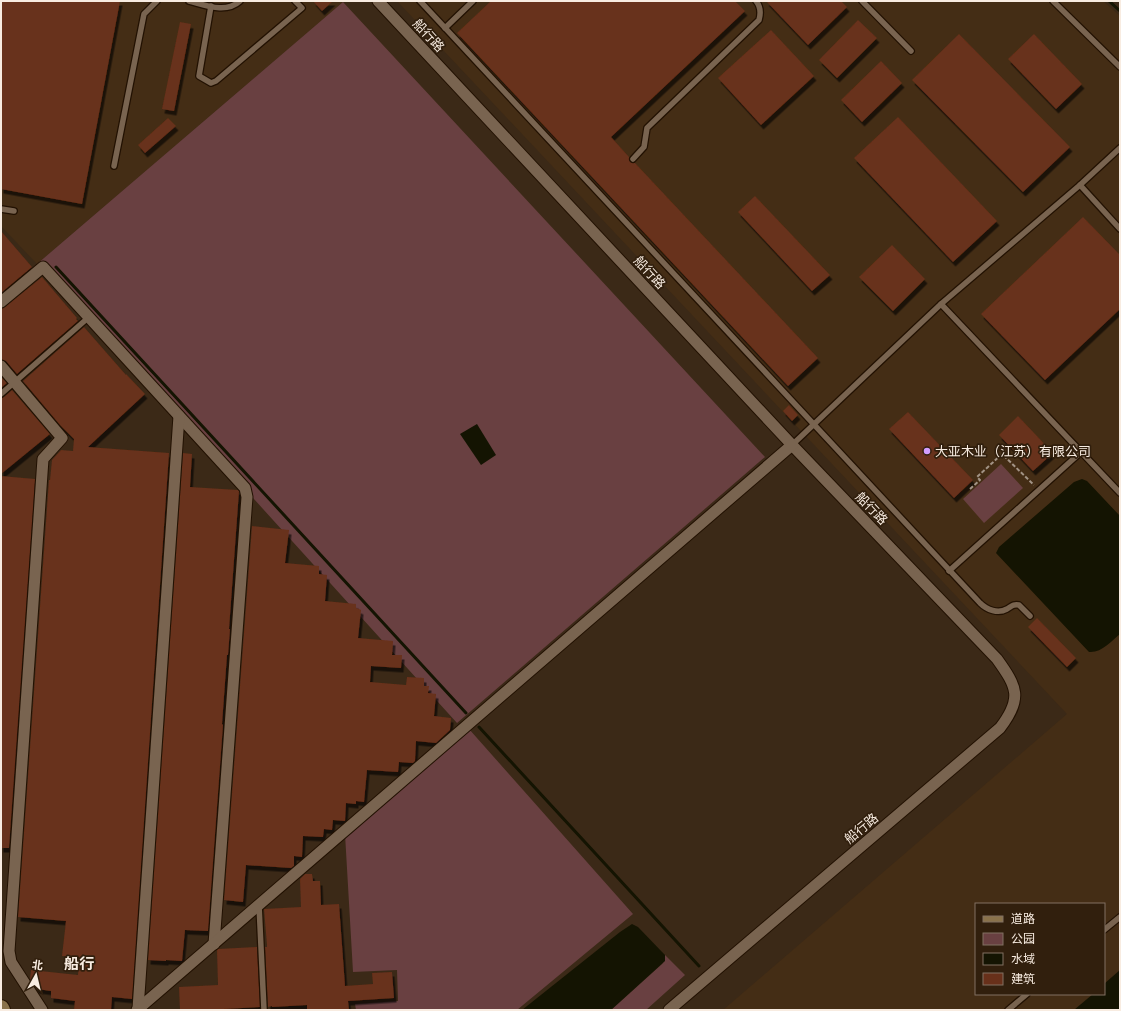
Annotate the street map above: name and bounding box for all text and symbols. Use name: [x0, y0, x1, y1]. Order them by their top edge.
street label: 船行路: [410, 15, 448, 55]
street label: 船行路: [631, 252, 669, 292]
place label: 大亚木业（江苏）有限公司: [935, 443, 1091, 459]
marker: 大亚木业（江苏）有限公司: [922, 446, 932, 456]
street label: 船行路: [853, 488, 891, 528]
street label: 船行路: [841, 809, 881, 847]
legend: [975, 903, 1105, 995]
text: 道路: [1011, 911, 1035, 925]
text: 公园: [1011, 931, 1035, 945]
text: 水域: [1011, 951, 1035, 965]
district label: 船行: [64, 954, 94, 972]
north arrow: [16, 955, 56, 995]
text: 北: [31, 957, 44, 972]
text: 建筑: [1011, 971, 1035, 985]

